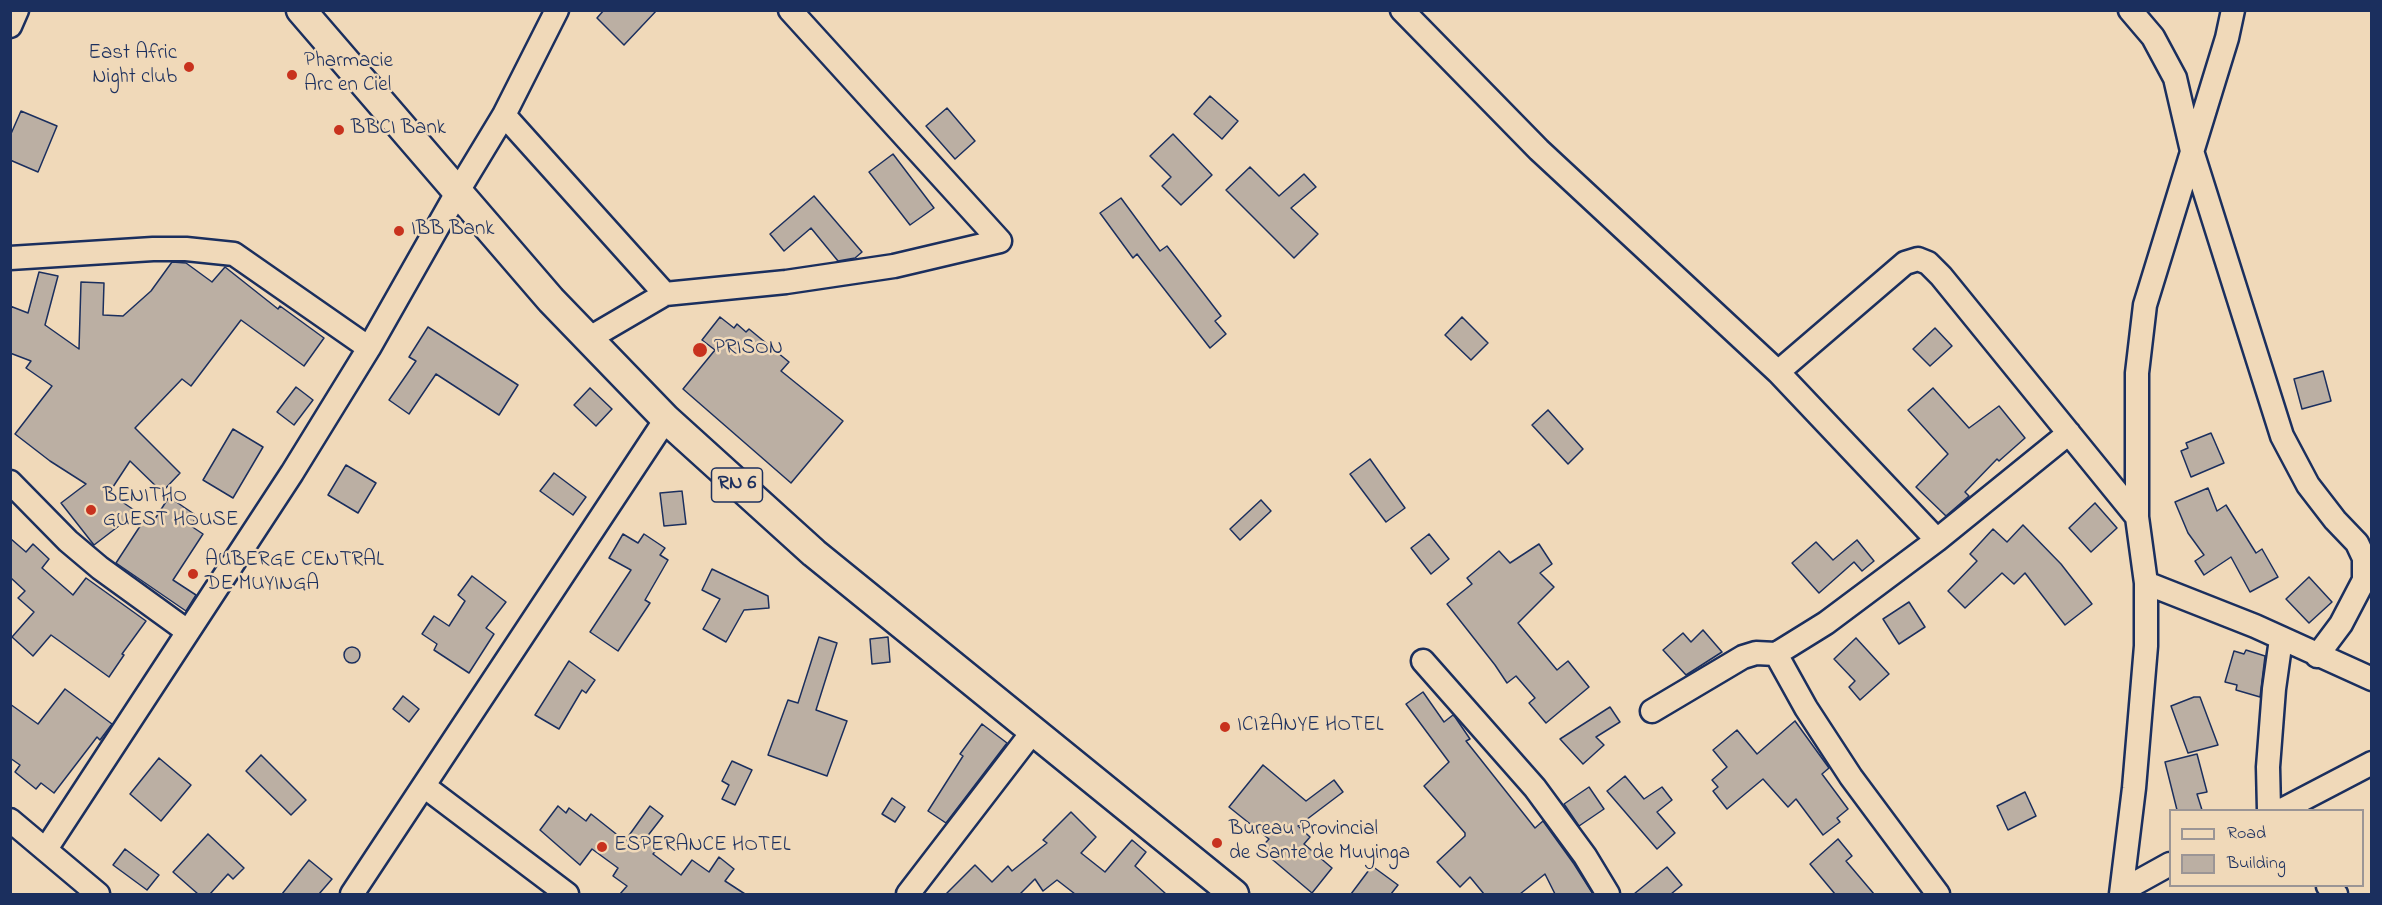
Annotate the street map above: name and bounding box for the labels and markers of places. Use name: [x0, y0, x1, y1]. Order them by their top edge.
place label: East Afric Night club: [88, 42, 177, 92]
place label: Pharmacie Arc en Ciel: [304, 50, 393, 100]
marker: East Afric Night club: [182, 60, 196, 74]
marker: Pharmacie Arc en Ciel: [285, 68, 299, 82]
place label: BBCI Bank: [351, 117, 446, 143]
marker: BBCI Bank: [332, 123, 346, 137]
place label: IBB Bank: [411, 218, 494, 244]
marker: IBB Bank: [392, 224, 406, 238]
place label: PRISON: [714, 337, 783, 363]
marker: PRISON: [691, 341, 709, 359]
place label: BENITHO GUEST HOUSE: [103, 485, 238, 535]
marker: BENITHO GUEST HOUSE: [84, 503, 98, 517]
place label: AUBERGE CENTRAL DE MUYINGA: [205, 549, 384, 599]
marker: AUBERGE CENTRAL DE MUYINGA: [186, 567, 200, 581]
place label: ICIZANYE HOTEL: [1237, 714, 1384, 740]
marker: ICIZANYE HOTEL: [1218, 720, 1232, 734]
place label: Bureau Provincial de Sante de Muyinga: [1229, 818, 1410, 868]
place label: ESPERANCE HOTEL: [614, 834, 791, 860]
marker: Bureau Provincial de Sante de Muyinga: [1210, 836, 1224, 850]
marker: ESPERANCE HOTEL: [595, 840, 609, 854]

